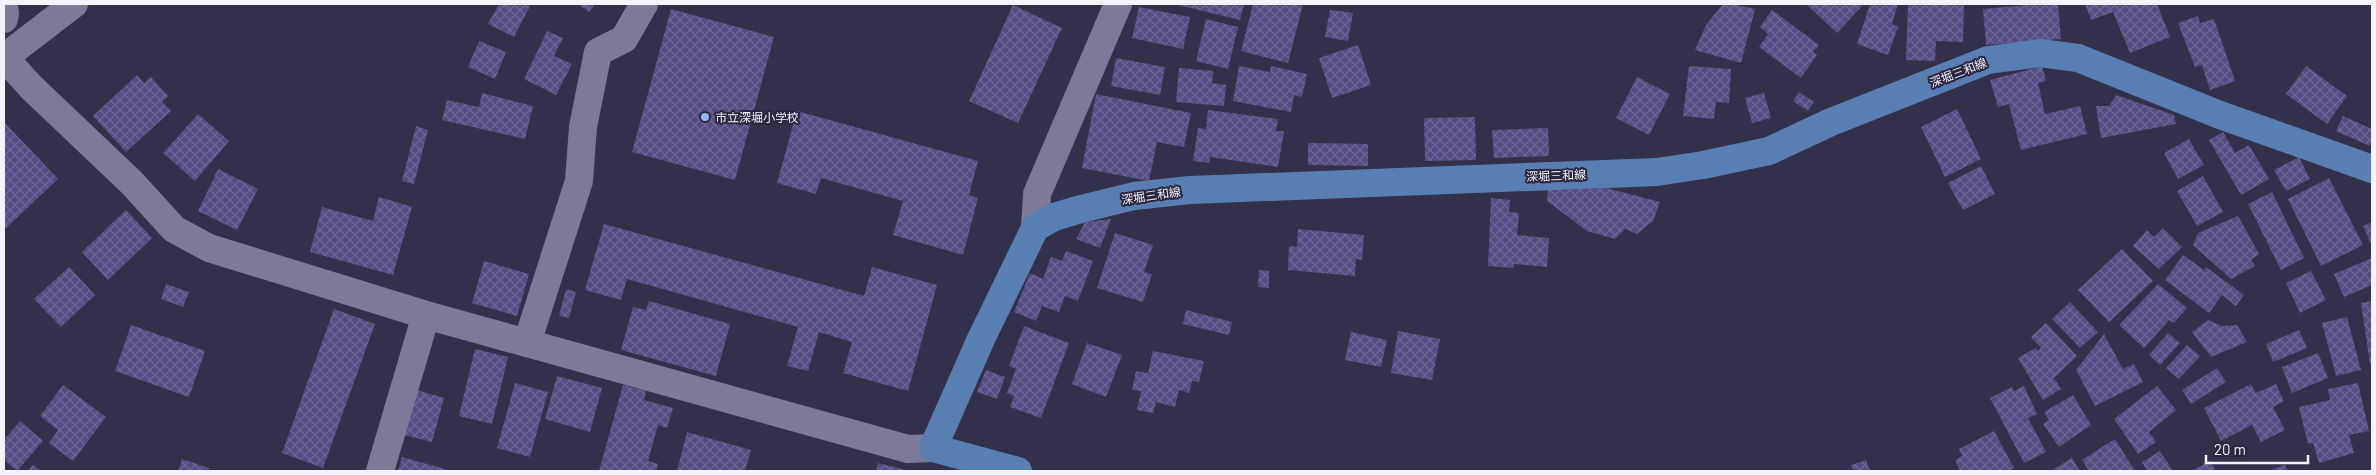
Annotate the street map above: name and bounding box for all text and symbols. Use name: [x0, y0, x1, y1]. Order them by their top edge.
street label: 深堀三和線: [1927, 55, 1989, 89]
place label: 市立深堀小学校: [715, 110, 799, 124]
marker: 市立深堀小学校: [699, 111, 711, 123]
street label: 深堀三和線: [1526, 167, 1586, 183]
street label: 深堀三和線: [1120, 184, 1182, 206]
scale bar: [2206, 432, 2308, 464]
text: 20 m: [2214, 440, 2246, 458]

